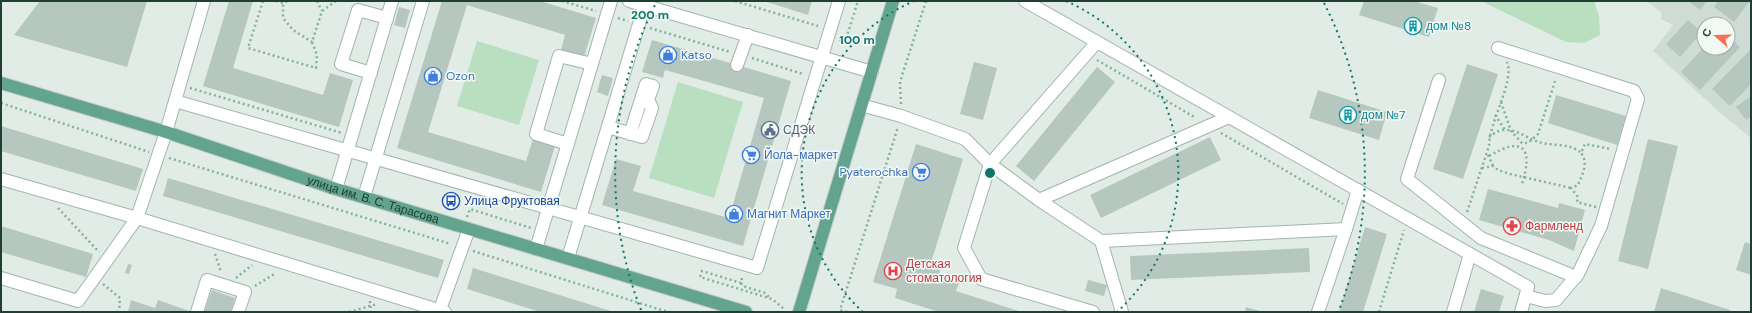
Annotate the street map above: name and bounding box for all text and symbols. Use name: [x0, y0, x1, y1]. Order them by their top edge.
text: 200 m: [631, 7, 669, 23]
building icon: дом №8: [1403, 16, 1423, 36]
north arrow: [1696, 16, 1736, 56]
place label: дом №8: [1426, 18, 1471, 34]
text: С: [1699, 26, 1715, 39]
text: 100 m: [839, 32, 875, 48]
shop icon: Katso: [658, 45, 678, 65]
place label: Katso: [681, 47, 712, 63]
shop icon: Ozon: [423, 66, 443, 86]
place label: Ozon: [446, 68, 475, 84]
building icon: дом №7: [1338, 105, 1358, 125]
place label: дом №7: [1361, 107, 1405, 123]
public building icon: СДЭК: [760, 120, 780, 140]
place label: СДЭК: [783, 122, 815, 138]
supermarket icon: Йола-маркет: [741, 145, 761, 165]
place label: Йола-маркет: [764, 147, 838, 163]
supermarket icon: Pyaterochka: [911, 162, 931, 182]
place label: Pyaterochka: [839, 164, 908, 180]
centre of rings: [983, 166, 997, 180]
street label: улица им. В. С. Тарасова: [305, 172, 441, 228]
bus stop icon: Улица Фруктовая: [441, 191, 461, 211]
place label: Улица Фруктовая: [464, 193, 560, 209]
shop icon: Магнит Маркет: [724, 204, 744, 224]
place label: Магнит Маркет: [747, 206, 831, 222]
pharmacy icon: Фармленд: [1502, 216, 1522, 236]
place label: Фармленд: [1525, 218, 1583, 234]
place label: Детская стоматология: [906, 256, 982, 286]
hospital icon: Детская стоматология: [883, 261, 903, 281]

